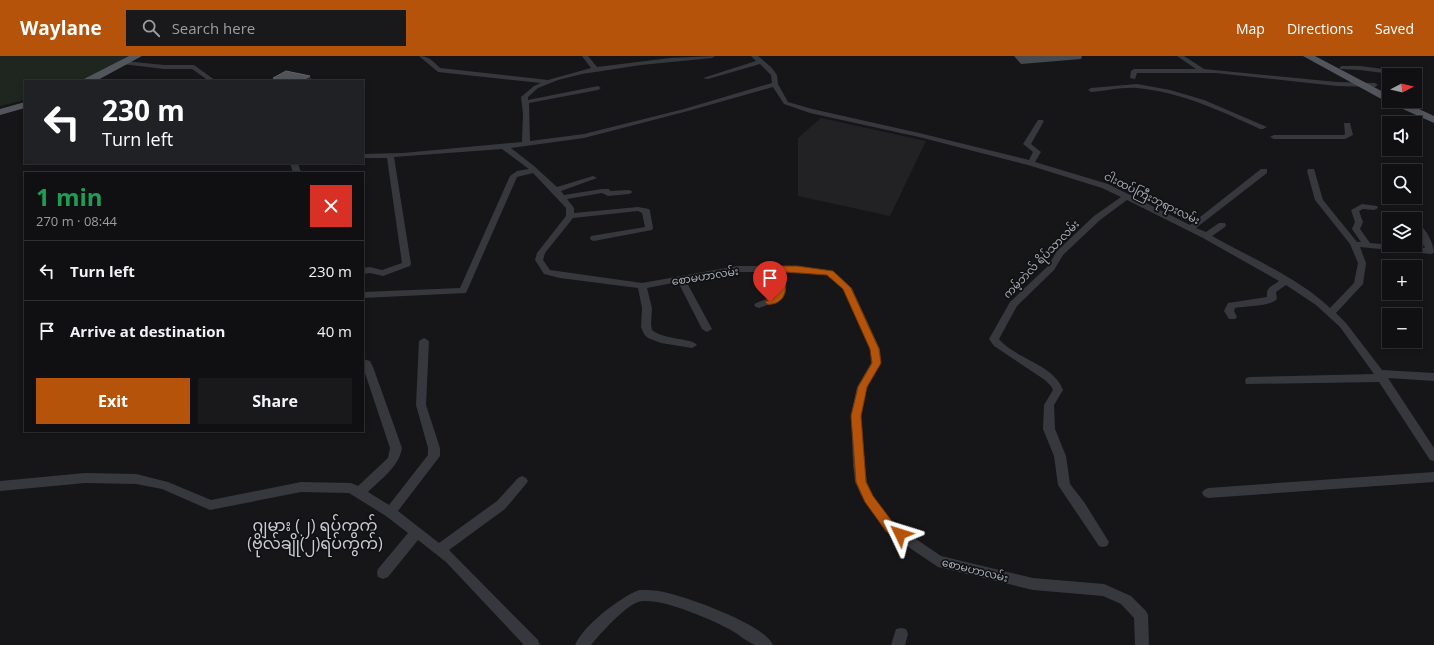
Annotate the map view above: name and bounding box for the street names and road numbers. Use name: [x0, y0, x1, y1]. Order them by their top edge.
street label: ငါးထပ်ကြီးဘုရားလမ်း: [1101, 168, 1203, 229]
street label: ကမ့်ဘဲလ် ရိပ်သာလမ်း: [999, 216, 1084, 302]
street label: စောမဟာလမ်း: [670, 263, 740, 288]
street label: စောမဟာလမ်း: [940, 554, 1010, 585]

